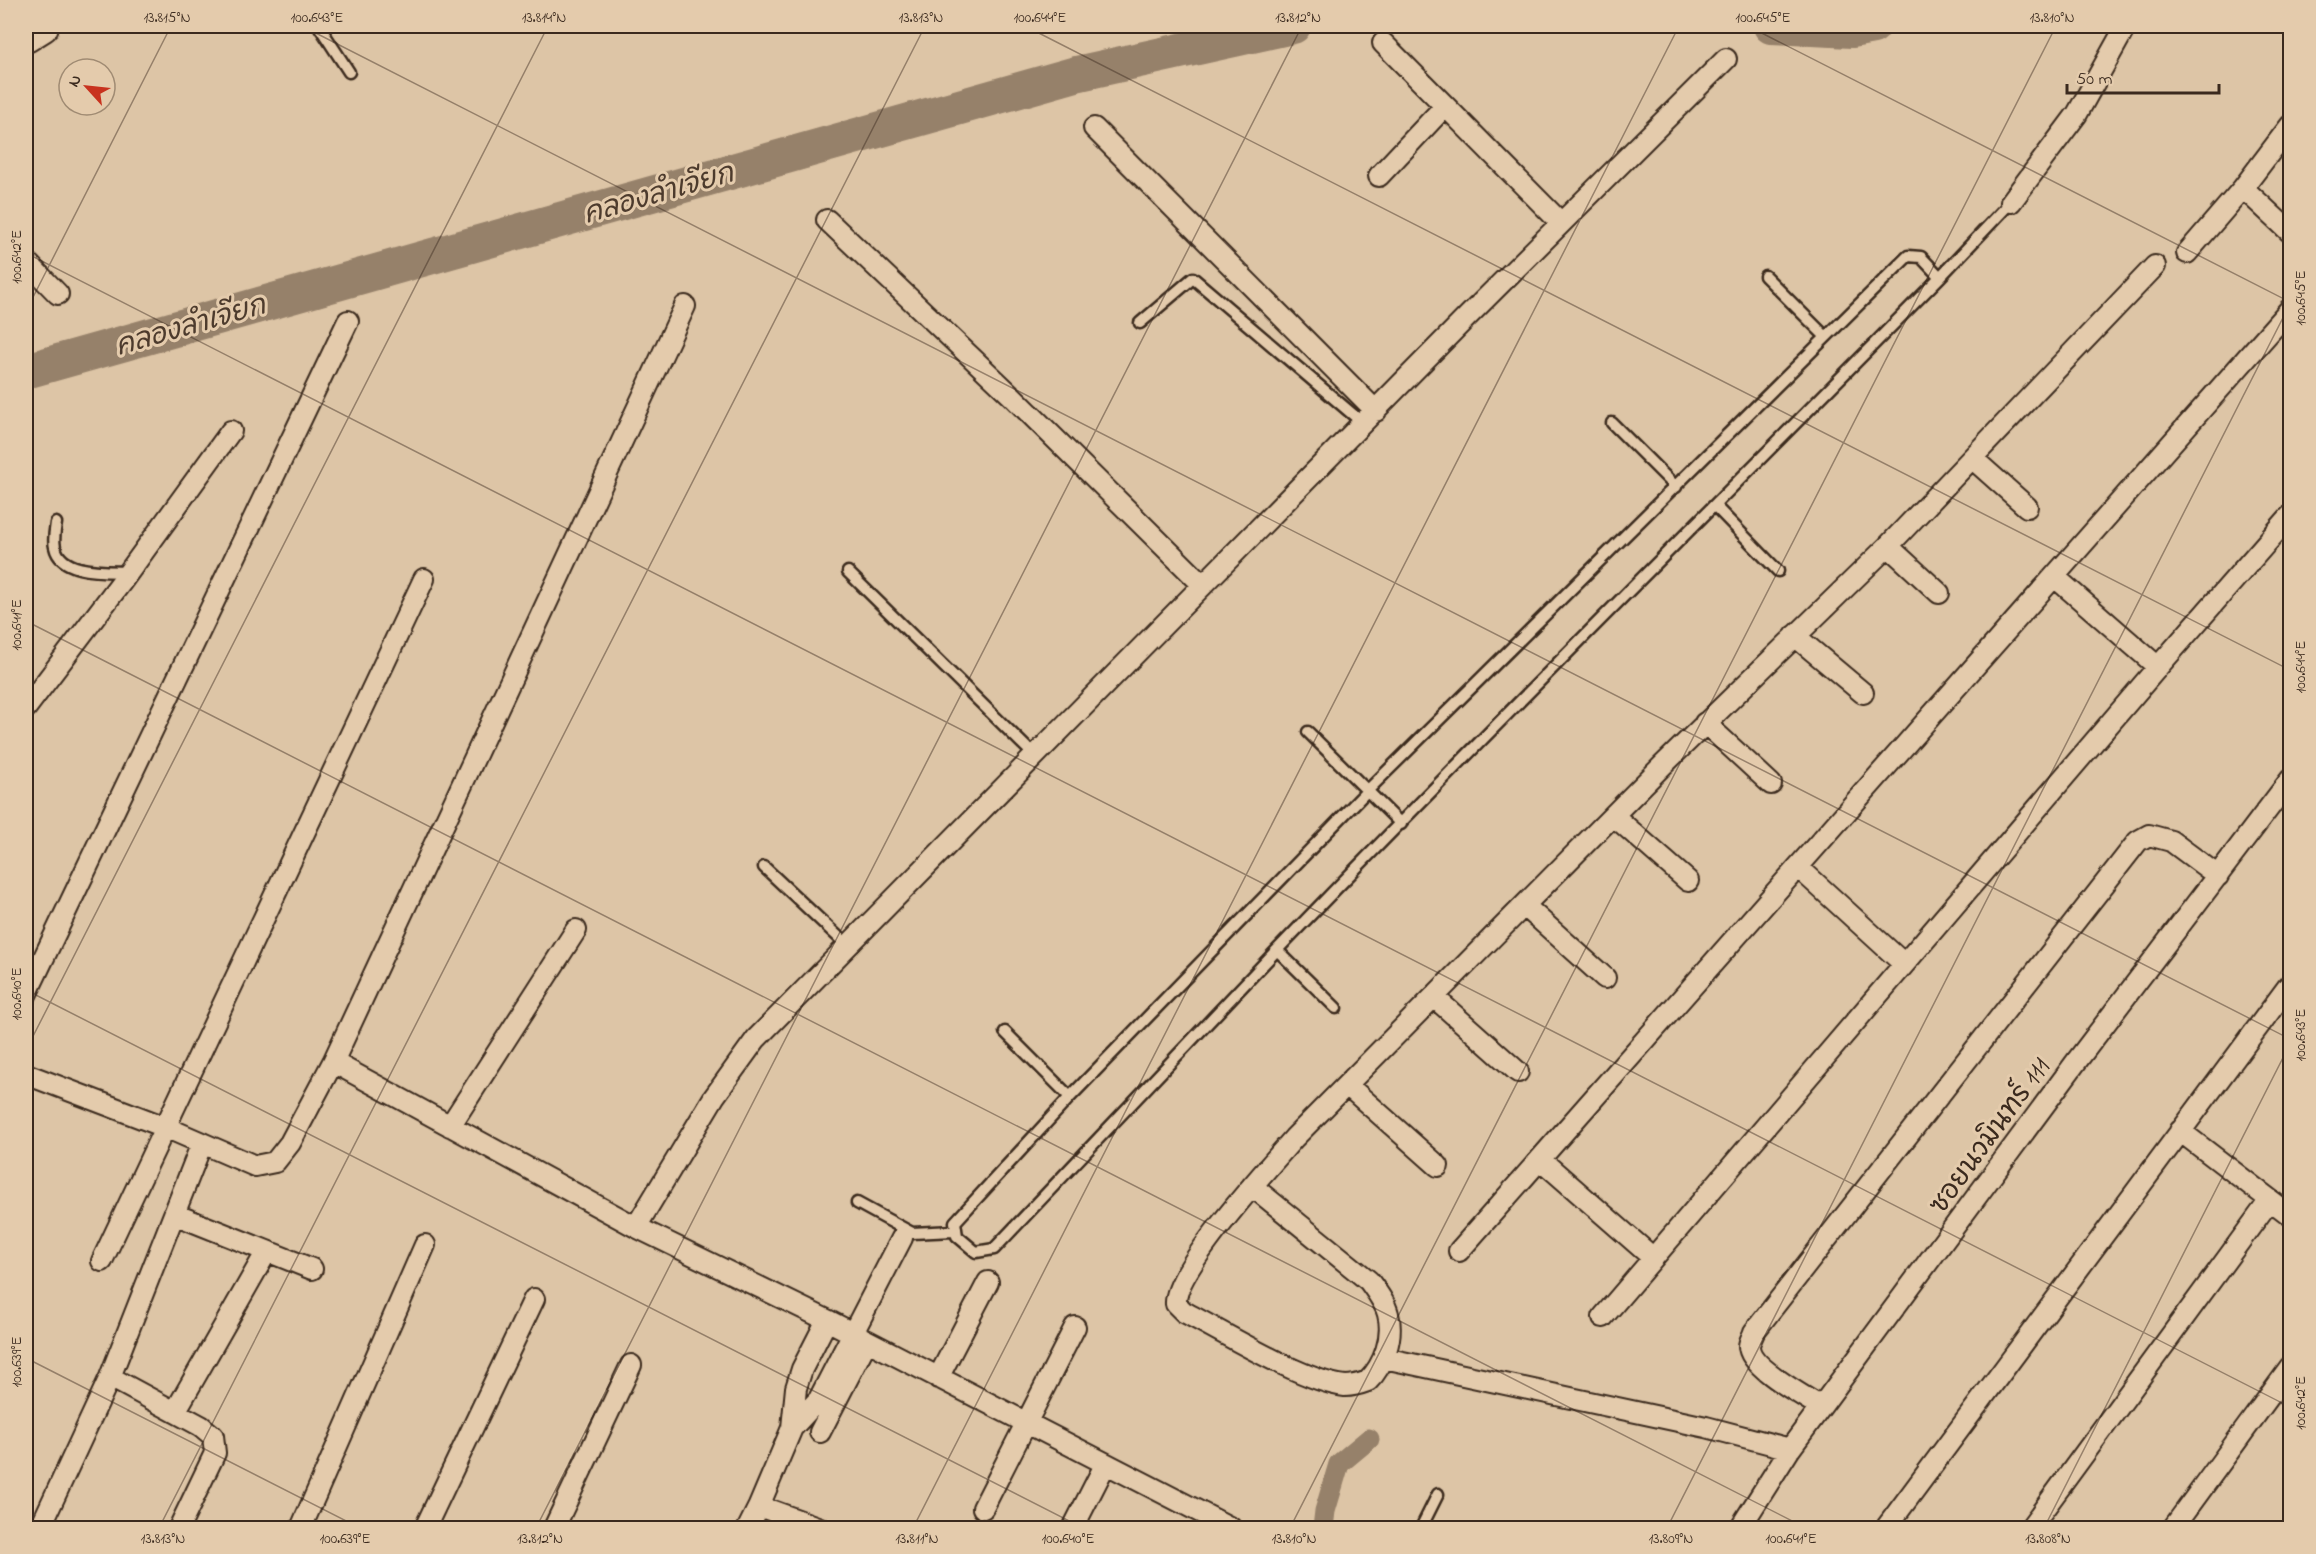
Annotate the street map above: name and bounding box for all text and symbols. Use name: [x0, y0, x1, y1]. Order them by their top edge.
text: 13.815°N: [143, 7, 191, 29]
text: 100.643°E: [291, 7, 343, 29]
text: 13.814°N: [522, 7, 566, 29]
text: 13.813°N: [899, 7, 943, 29]
text: 100.644°E: [1014, 7, 1066, 29]
text: 13.812°N: [1275, 7, 1321, 29]
text: 100.645°E: [1735, 7, 1791, 29]
text: 13.810°N: [2029, 7, 2075, 29]
north arrow: [57, 57, 117, 117]
scale bar: [2067, 57, 2218, 95]
text: 50 m: [2076, 67, 2113, 93]
text: N: [62, 71, 89, 91]
water label: คลองลำเจียก: [579, 154, 741, 236]
text: 100.642°E: [6, 230, 28, 284]
text: 100.645°E: [2290, 270, 2312, 326]
water label: คลองลำเจียก: [111, 286, 273, 368]
text: 100.641°E: [6, 599, 28, 651]
text: 100.644°E: [2290, 641, 2312, 693]
text: 100.640°E: [6, 967, 28, 1021]
text: 100.643°E: [2290, 1009, 2312, 1061]
street label: ซอยนวมินทร์ 111: [1920, 1050, 2061, 1223]
text: 100.639°E: [6, 1336, 28, 1388]
text: 100.642°E: [2290, 1376, 2312, 1430]
text: 13.813°N: [141, 1528, 185, 1550]
text: 100.639°E: [319, 1528, 371, 1550]
text: 13.812°N: [517, 1528, 563, 1550]
text: 13.811°N: [895, 1528, 939, 1550]
text: 100.640°E: [1041, 1528, 1095, 1550]
text: 13.810°N: [1271, 1528, 1317, 1550]
text: 13.809°N: [1649, 1528, 1693, 1550]
text: 100.641°E: [1765, 1528, 1817, 1550]
text: 13.808°N: [2025, 1528, 2071, 1550]

